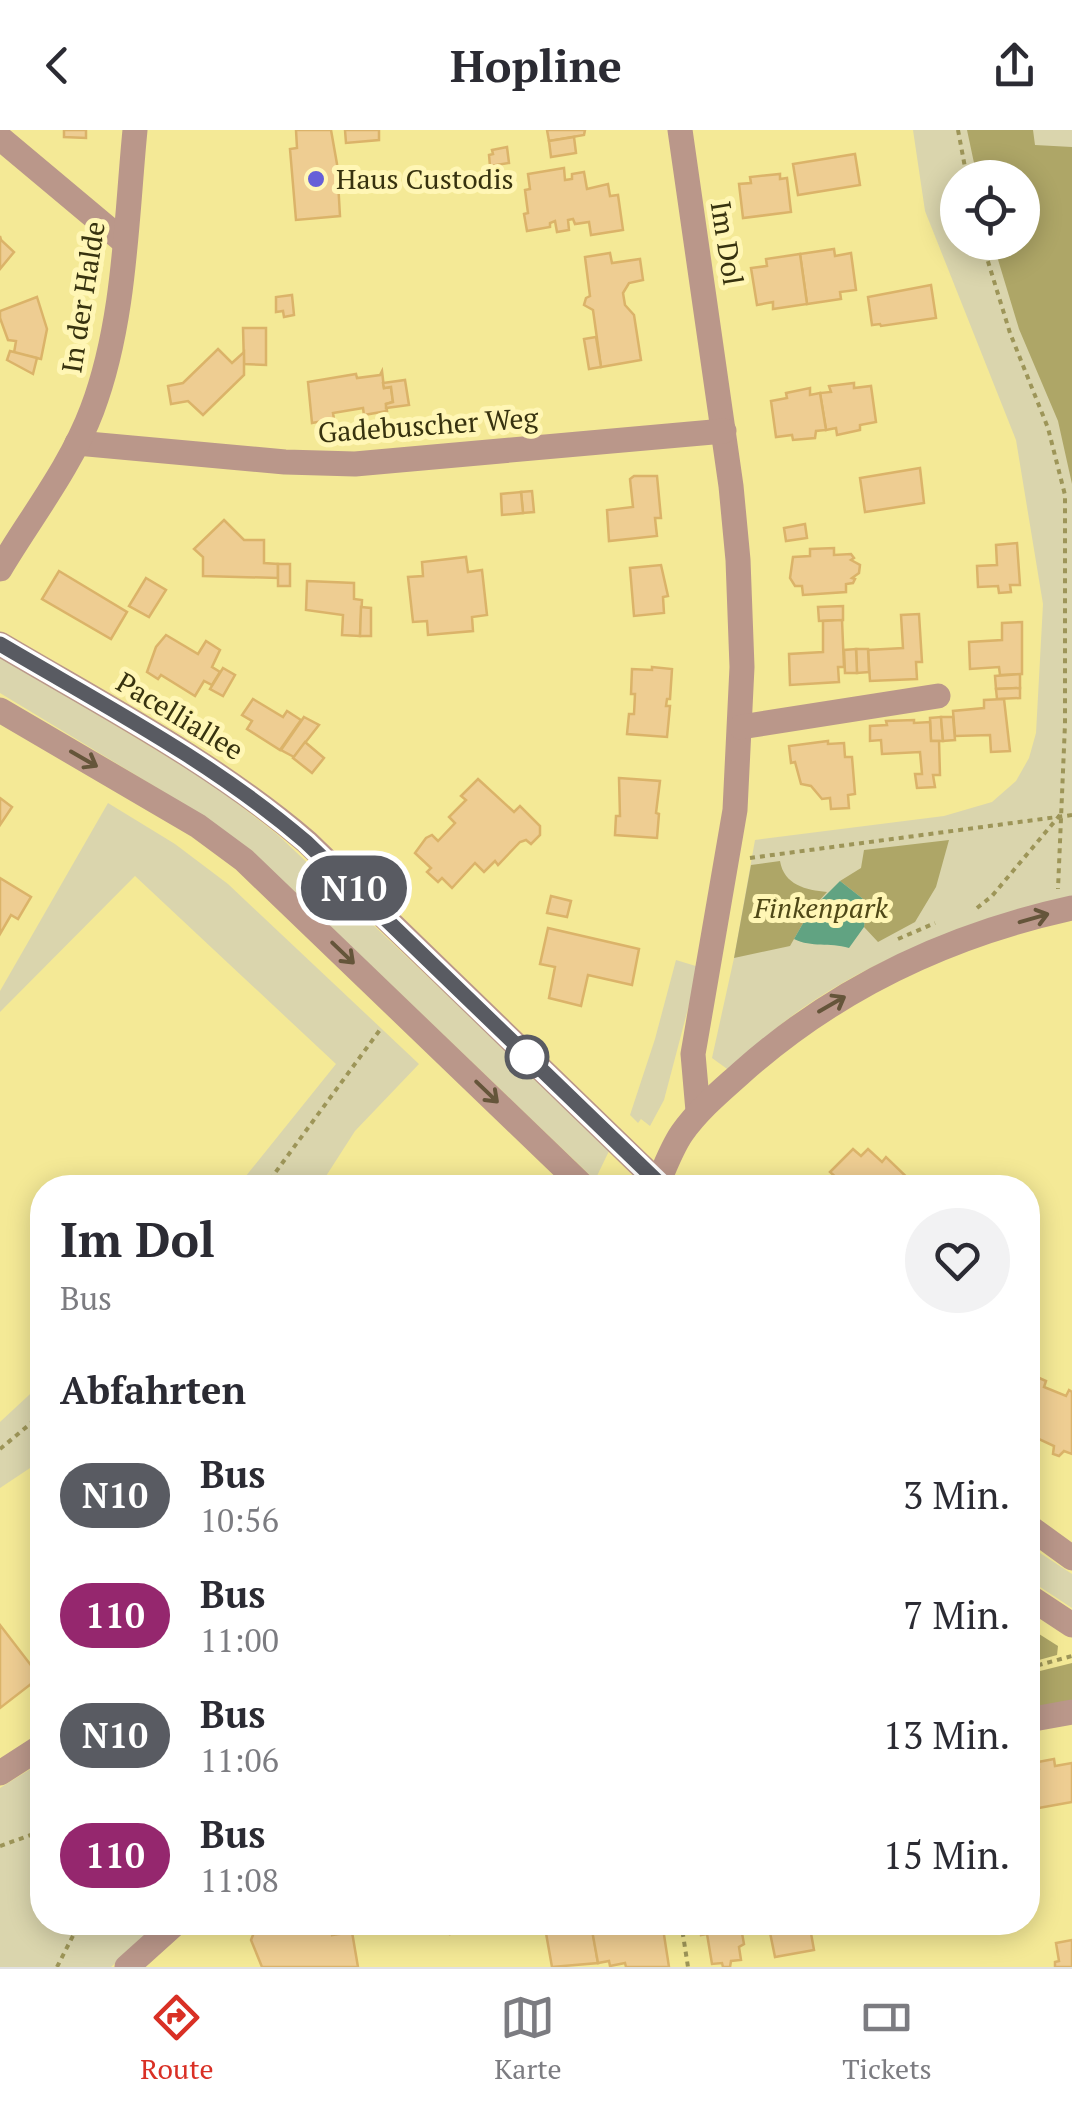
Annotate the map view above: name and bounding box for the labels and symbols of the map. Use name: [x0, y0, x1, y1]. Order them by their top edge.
place label: Haus Custodis: [336, 160, 514, 197]
marker: Haus Custodis: [305, 168, 327, 190]
street label: Im Dol: [703, 198, 752, 288]
street label: In der Halde: [52, 218, 113, 375]
street label: Gadebuscher Weg: [317, 398, 541, 451]
street label: Pacelliallee: [110, 663, 251, 768]
one-way arrow: [69, 749, 98, 769]
line badge: N10: [296, 856, 412, 920]
park label: Finkenpark: [753, 889, 888, 926]
one-way arrow: [1017, 908, 1049, 926]
one-way arrow: [330, 941, 354, 965]
one-way arrow: [817, 994, 846, 1014]
unlabelled marker: [506, 1036, 548, 1078]
one-way arrow: [474, 1080, 498, 1104]

